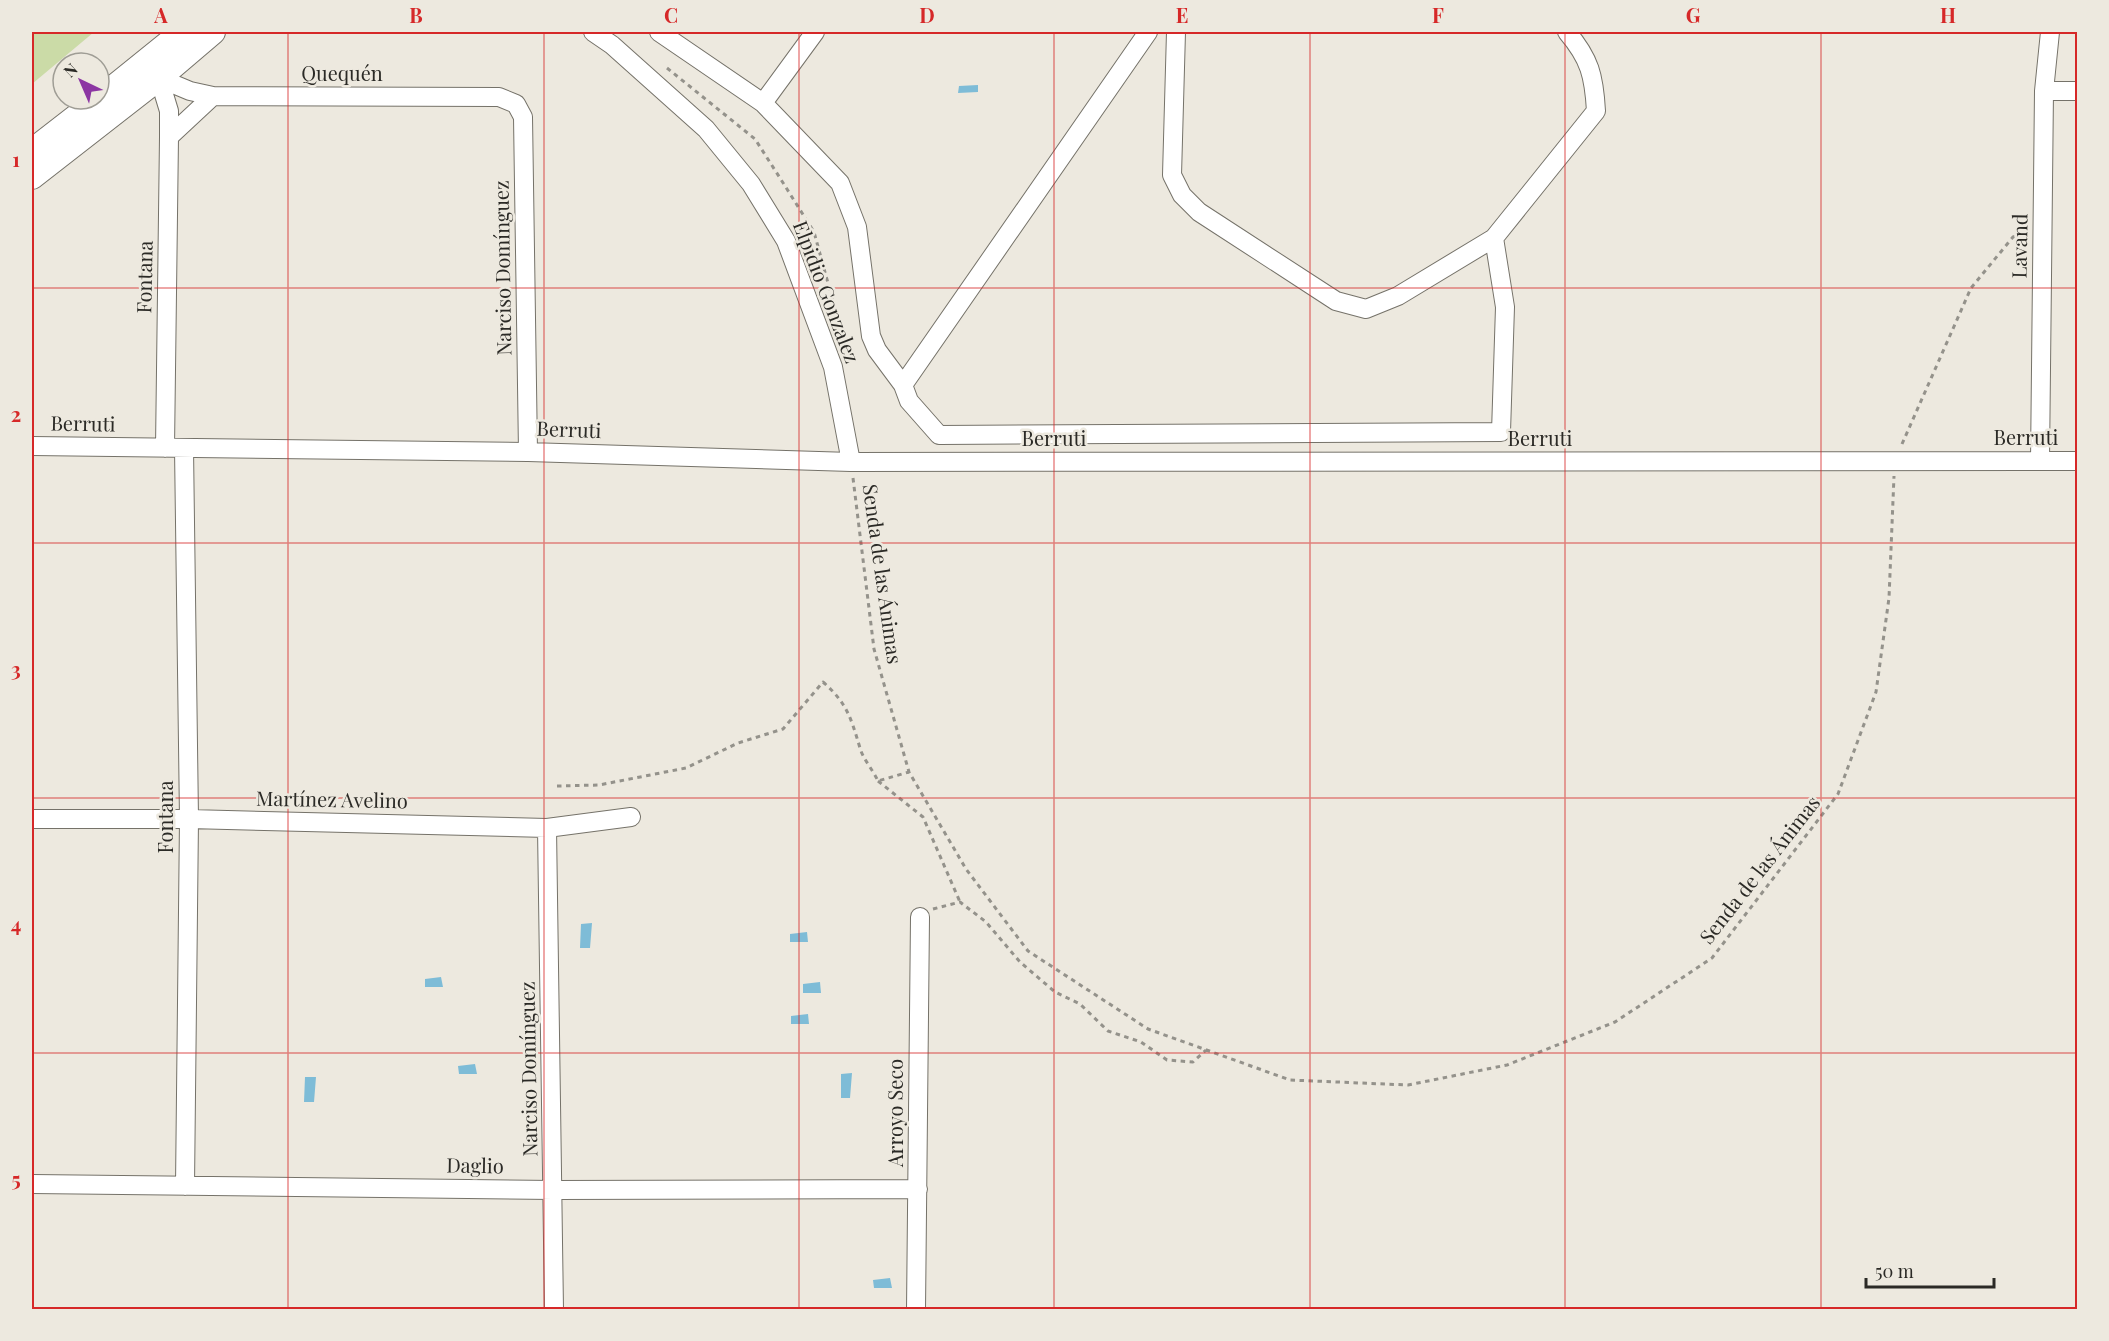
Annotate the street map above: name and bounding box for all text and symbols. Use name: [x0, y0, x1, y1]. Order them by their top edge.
text: A: [153, 1, 168, 28]
text: B: [409, 1, 423, 28]
text: C: [664, 1, 678, 28]
text: D: [919, 1, 935, 28]
text: E: [1176, 1, 1188, 28]
text: F: [1432, 1, 1444, 28]
text: G: [1686, 1, 1701, 28]
text: H: [1940, 1, 1956, 28]
north arrow: [51, 51, 111, 111]
text: N: [59, 58, 82, 81]
street label: Quequén: [301, 59, 383, 86]
text: 1: [12, 145, 20, 172]
street label: Narciso Domínguez: [486, 180, 517, 356]
street label: Lavand: [2004, 213, 2033, 279]
street label: Elpidio Gonzalez: [788, 216, 867, 367]
street label: Fontana: [129, 240, 158, 314]
text: 2: [11, 400, 21, 427]
street label: Berruti: [50, 408, 116, 437]
street label: Berruti: [536, 414, 602, 443]
street label: Berruti: [1994, 423, 2059, 450]
street label: Berruti: [1022, 424, 1087, 451]
street label: Berruti: [1508, 424, 1573, 451]
street label: Senda de las Ánimas: [858, 482, 909, 665]
text: 3: [11, 655, 21, 682]
street label: Fontana: [151, 781, 178, 853]
street label: Martínez Avelino: [256, 784, 408, 813]
street label: Senda de las Ánimas: [1692, 789, 1825, 949]
text: 4: [11, 910, 21, 937]
street label: Narciso Domínguez: [512, 981, 543, 1157]
street label: Arroyo Seco: [881, 1059, 908, 1168]
street label: Daglio: [446, 1151, 504, 1178]
text: 5: [11, 1165, 21, 1192]
scale bar: [1866, 1251, 1994, 1289]
text: 50 m: [1875, 1259, 1914, 1283]

